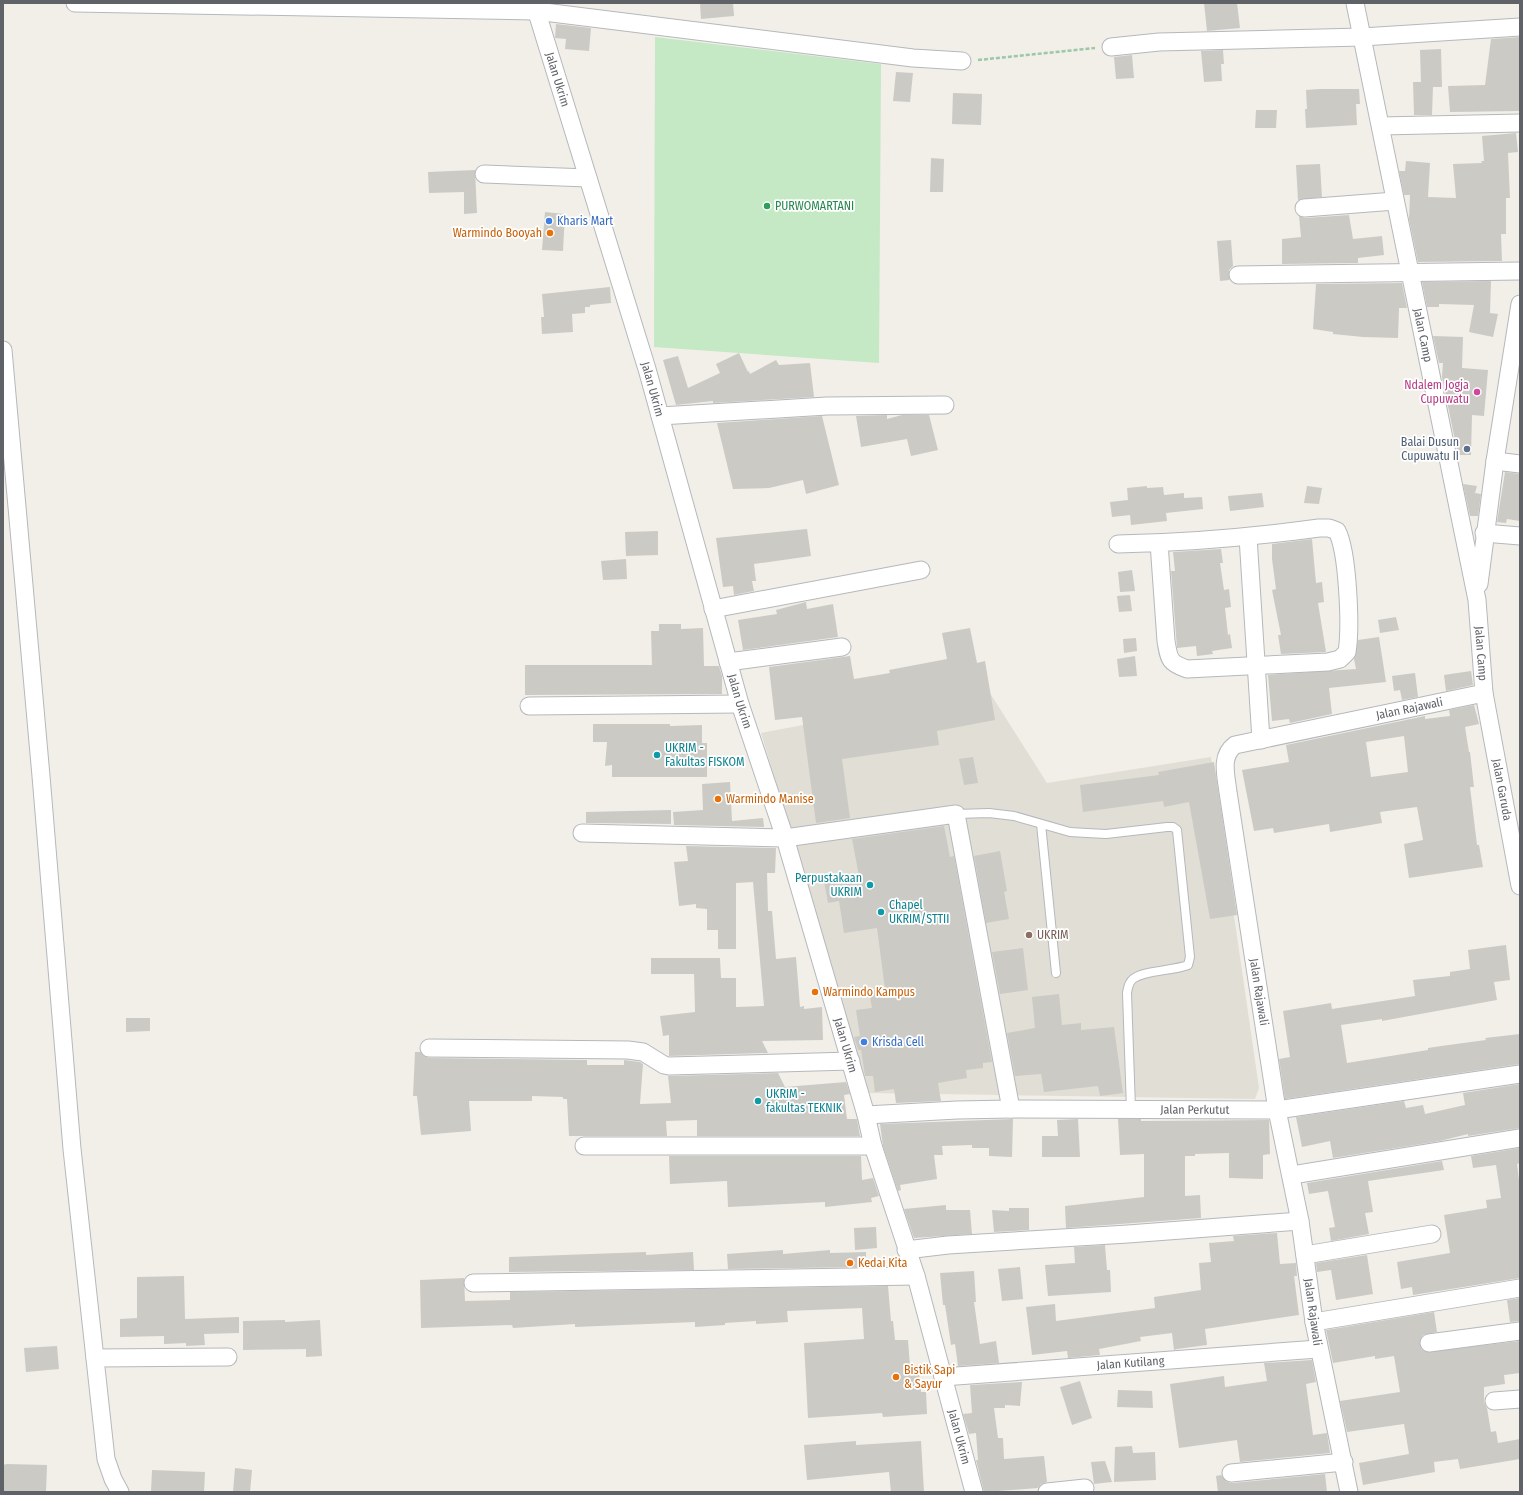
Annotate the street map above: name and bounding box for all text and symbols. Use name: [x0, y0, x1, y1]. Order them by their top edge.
street label: Jalan Ukrim: [543, 50, 573, 108]
place label: PURWOMARTANI: [775, 199, 854, 213]
marker: PURWOMARTANI: [762, 201, 772, 211]
place label: Kharis Mart: [557, 214, 613, 228]
marker: Kharis Mart: [544, 216, 554, 226]
place label: Warmindo Booyah: [453, 226, 542, 240]
marker: Warmindo Booyah: [545, 228, 555, 238]
street label: Jalan Camp: [1411, 307, 1435, 363]
street label: Jalan Ukrim: [638, 360, 667, 418]
place label: Ndalem Jogja Cupuwatu: [1404, 378, 1469, 406]
marker: Ndalem Jogja Cupuwatu: [1472, 387, 1482, 397]
place label: Balai Dusun Cupuwatu II: [1401, 435, 1459, 463]
marker: Balai Dusun Cupuwatu II: [1462, 444, 1472, 454]
street label: Jalan Camp: [1472, 626, 1490, 681]
street label: Jalan Ukrim: [725, 672, 755, 730]
street label: Jalan Rajawali: [1375, 695, 1444, 722]
place label: UKRIM - Fakultas FISKOM: [665, 741, 744, 769]
marker: UKRIM - Fakultas FISKOM: [652, 750, 662, 760]
street label: Jalan Garuda: [1489, 758, 1515, 822]
place label: Warmindo Manise: [726, 792, 814, 806]
marker: Warmindo Manise: [713, 794, 723, 804]
place label: Perpustakaan UKRIM: [795, 871, 862, 899]
marker: Perpustakaan UKRIM: [865, 880, 875, 890]
place label: Chapel UKRIM/STTII: [889, 898, 949, 926]
marker: Chapel UKRIM/STTII: [876, 907, 886, 917]
place label: UKRIM: [1037, 928, 1069, 942]
marker: UKRIM: [1024, 930, 1034, 940]
street label: Jalan Rajawali: [1247, 957, 1271, 1027]
place label: Warmindo Kampus: [823, 985, 915, 999]
marker: Warmindo Kampus: [810, 987, 820, 997]
street label: Jalan Ukrim: [831, 1016, 860, 1074]
place label: Krisda Cell: [872, 1035, 924, 1049]
marker: Krisda Cell: [859, 1037, 869, 1047]
place label: UKRIM - fakultas TEKNIK: [766, 1087, 843, 1115]
marker: UKRIM - fakultas TEKNIK: [753, 1096, 763, 1106]
street label: Jalan Perkutut: [1160, 1103, 1230, 1117]
place label: Kedai Kita: [858, 1256, 907, 1270]
marker: Kedai Kita: [845, 1258, 855, 1268]
street label: Jalan Rajawali: [1301, 1277, 1325, 1347]
street label: Jalan Kutilang: [1096, 1353, 1165, 1373]
place label: Bistik Sapi & Sayur: [904, 1363, 955, 1391]
marker: Bistik Sapi & Sayur: [891, 1372, 901, 1382]
street label: Jalan Ukrim: [945, 1408, 973, 1466]

